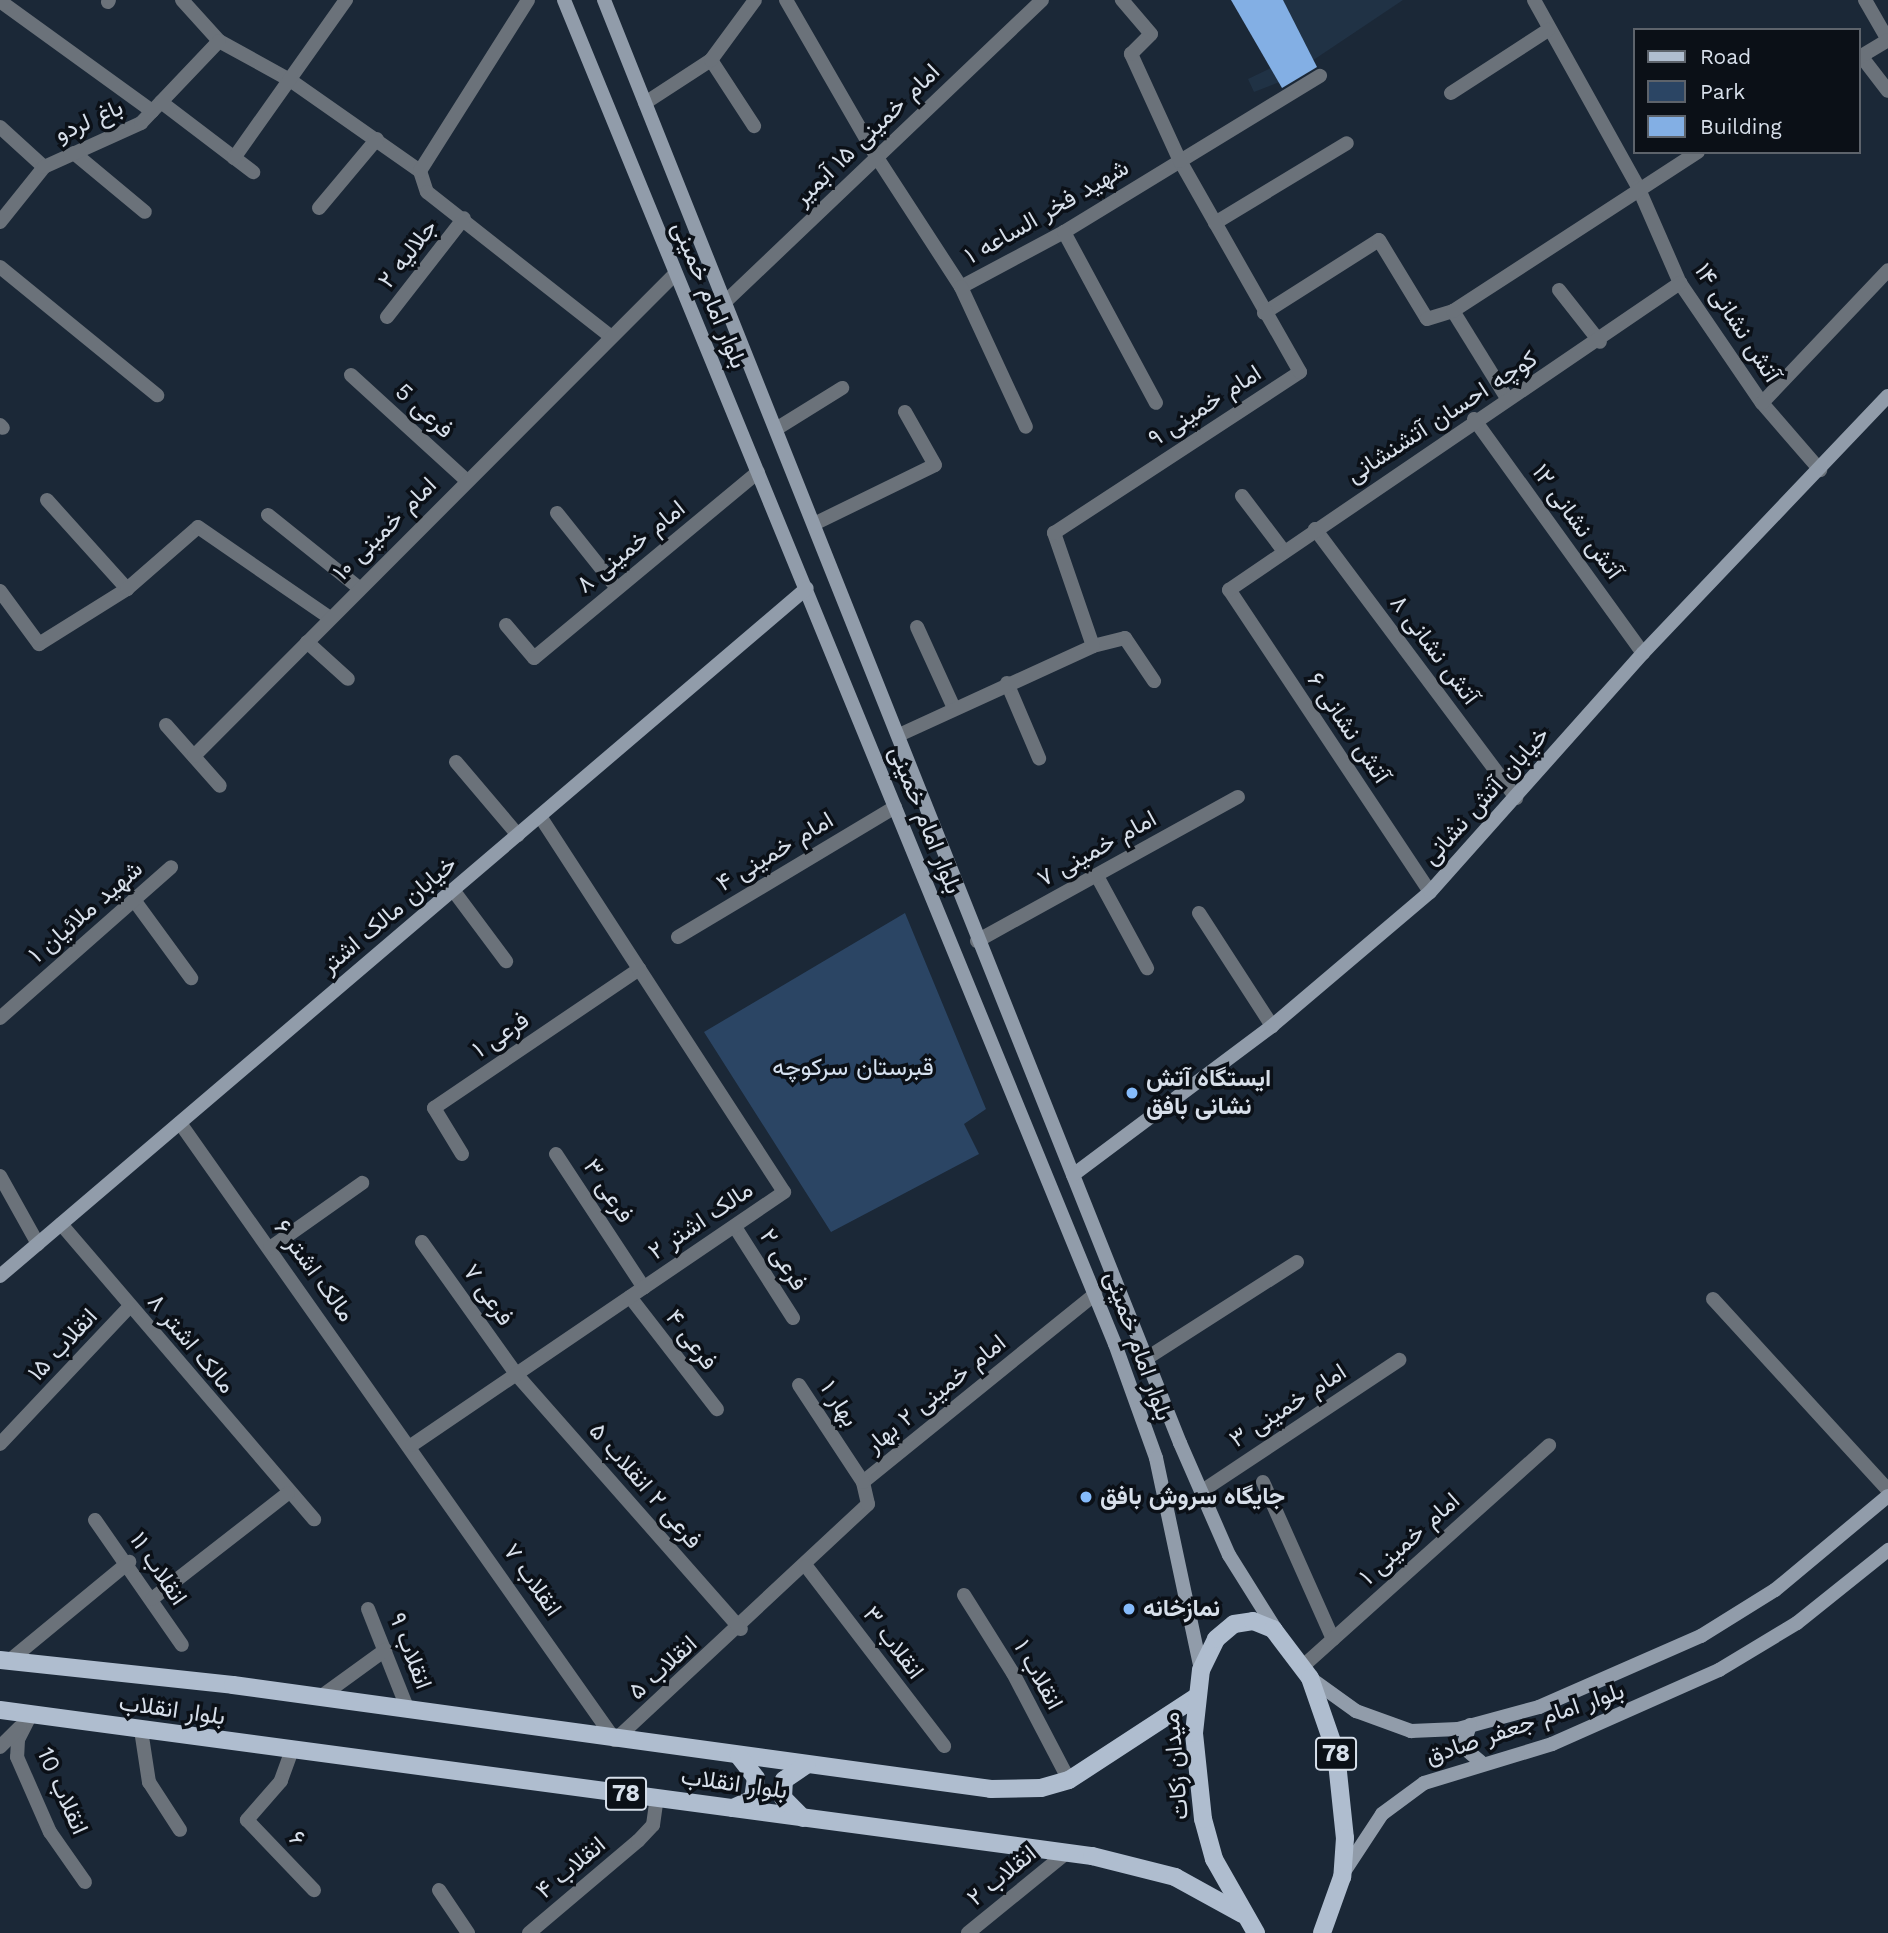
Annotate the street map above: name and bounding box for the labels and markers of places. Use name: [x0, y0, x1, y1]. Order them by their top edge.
place label: ایستگاه آتش نشانی بافق: [1146, 1065, 1271, 1121]
marker: ایستگاه آتش نشانی بافق: [1124, 1085, 1140, 1101]
place label: جایگاه سروش بافق: [1100, 1483, 1285, 1511]
marker: جایگاه سروش بافق: [1078, 1489, 1094, 1505]
place label: نمازخانه: [1143, 1595, 1220, 1623]
marker: نمازخانه: [1121, 1601, 1137, 1617]

